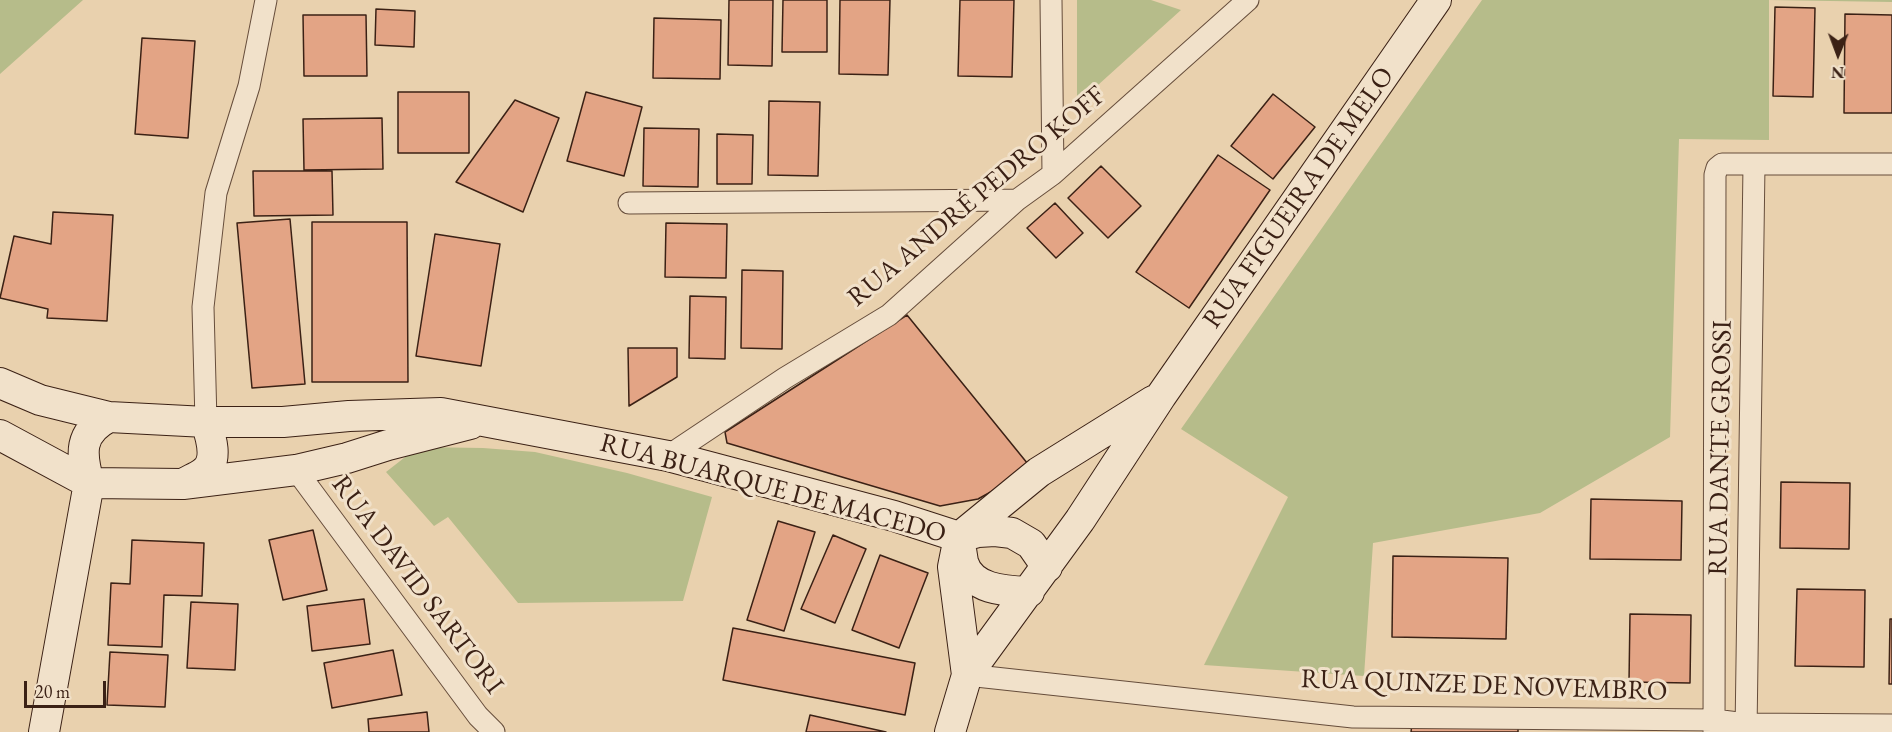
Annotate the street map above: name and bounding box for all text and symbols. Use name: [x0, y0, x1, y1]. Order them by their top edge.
north arrow: [1808, 24, 1868, 84]
street label: RUA FIGUEIRA DE MELO: [1196, 61, 1402, 335]
text: N: [1831, 62, 1844, 83]
street label: RUA ANDRÉ PEDRO KOFF: [842, 80, 1112, 314]
street label: RUA DANTE GROSSI: [1703, 320, 1739, 576]
street label: RUA BUARQUE DE MACEDO: [597, 427, 949, 551]
street label: RUA DAVID SARTORI: [324, 469, 510, 701]
street label: RUA QUINZE DE NOVEMBRO: [1300, 663, 1668, 709]
scale bar: [27, 669, 110, 707]
text: 20 m: [35, 680, 70, 703]

